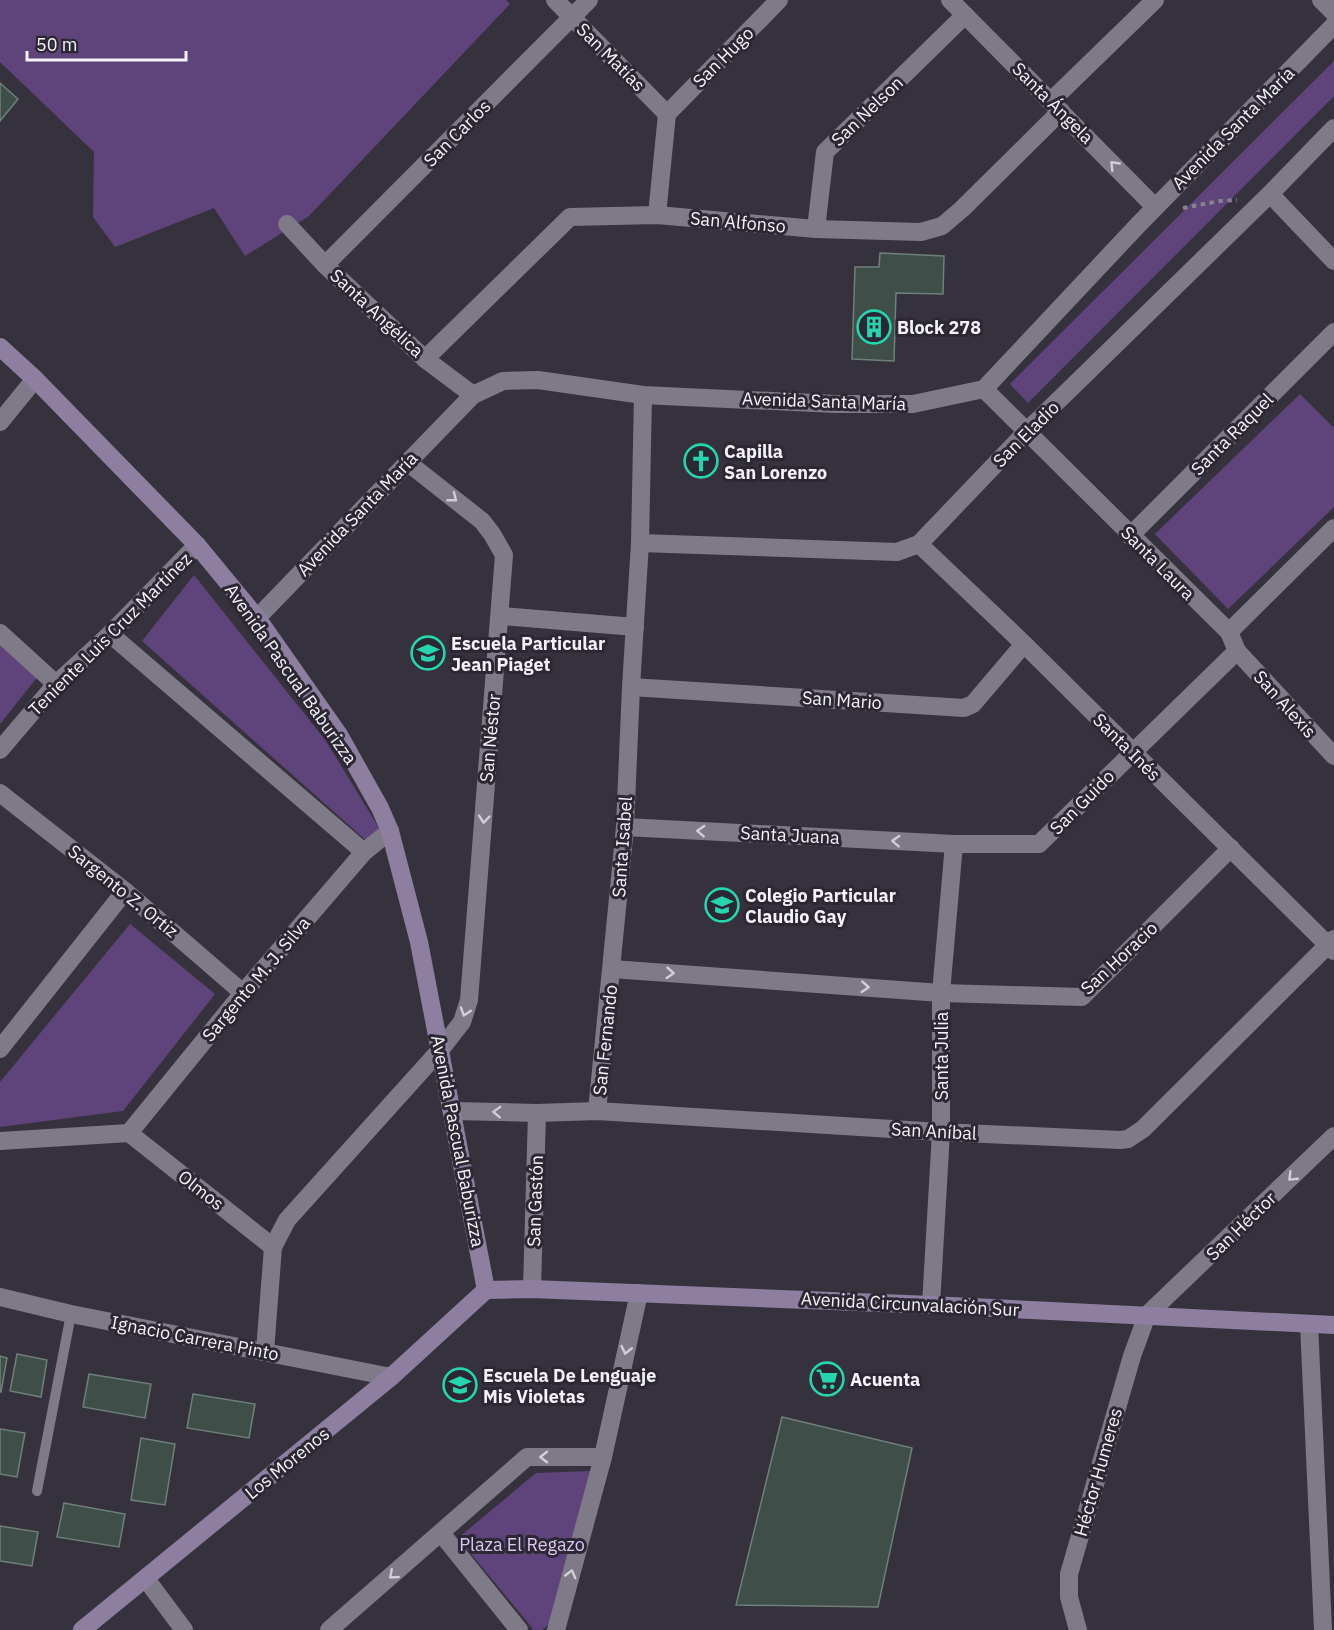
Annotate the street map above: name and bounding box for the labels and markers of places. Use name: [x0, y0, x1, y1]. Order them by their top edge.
building icon: Block 278: [856, 309, 892, 345]
place label: Block 278: [897, 316, 981, 339]
place label: Capilla San Lorenzo: [724, 440, 827, 484]
church icon: Capilla San Lorenzo: [683, 443, 719, 479]
place label: Escuela Particular Jean Piaget: [451, 632, 605, 676]
school or university icon: Escuela Particular Jean Piaget: [410, 635, 446, 671]
place label: Colegio Particular Claudio Gay: [745, 884, 896, 928]
school or university icon: Colegio Particular Claudio Gay: [704, 887, 740, 923]
supermarket icon: Acuenta: [809, 1361, 845, 1397]
place label: Escuela De Lenguaje Mis Violetas: [483, 1364, 656, 1408]
school or university icon: Escuela De Lenguaje Mis Violetas: [442, 1367, 478, 1403]
place label: Acuenta: [850, 1368, 920, 1391]

